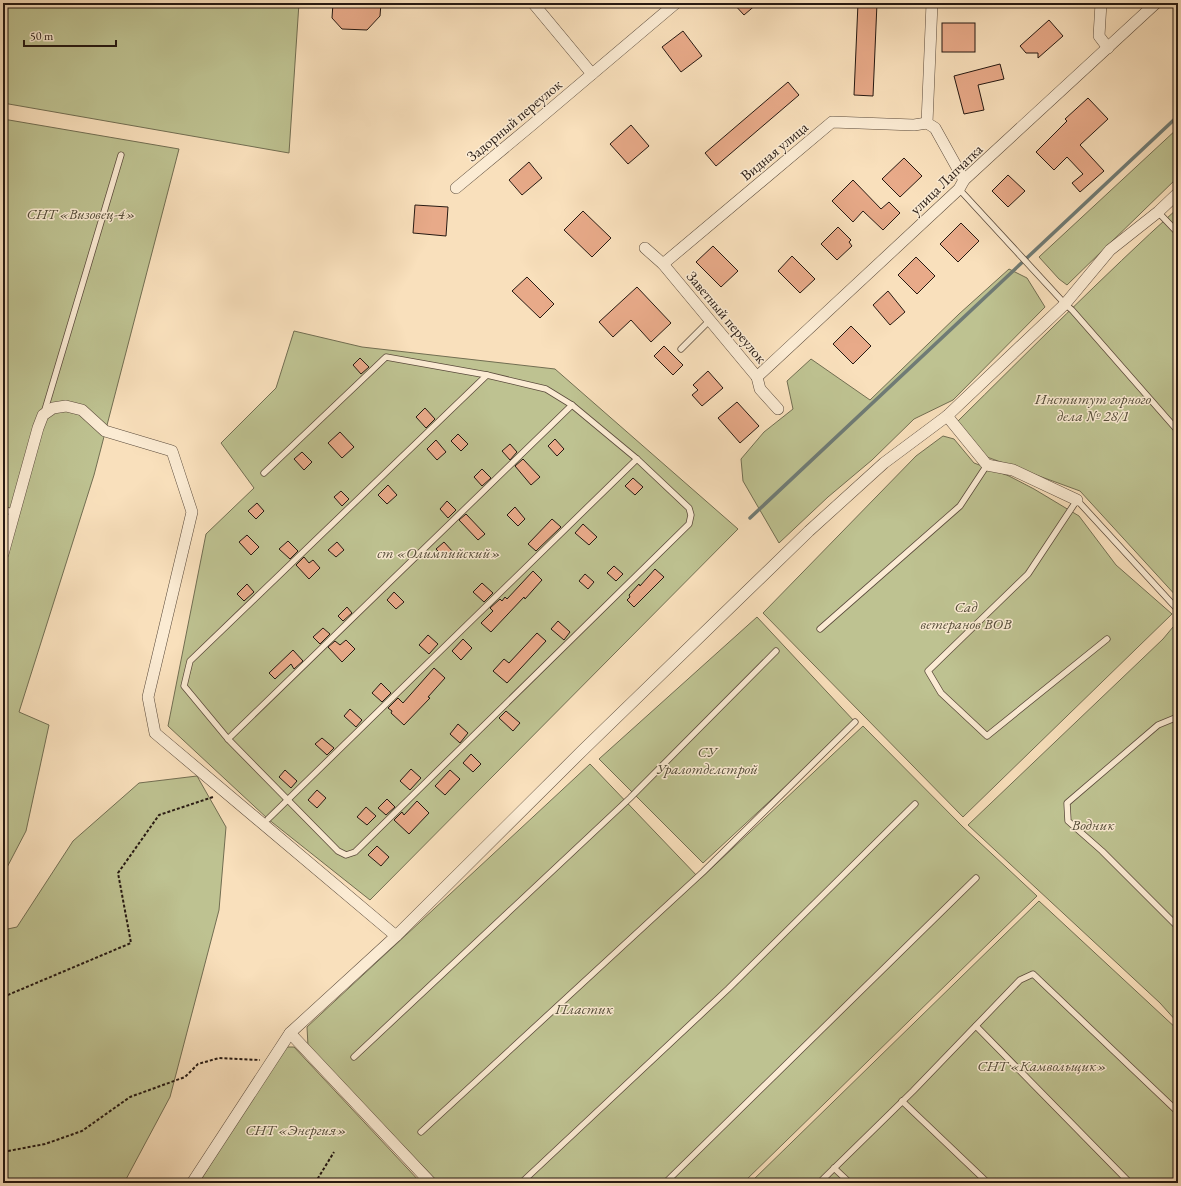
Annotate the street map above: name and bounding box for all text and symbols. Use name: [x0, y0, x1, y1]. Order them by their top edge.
scale bar: [24, 22, 116, 48]
text: 50 m: [30, 28, 54, 44]
street label: Задорный переулок: [462, 75, 566, 165]
street label: Видная улица: [736, 117, 812, 185]
street label: улица Лапчатка: [906, 140, 986, 218]
park label: СНТ «Визовец-4»: [26, 204, 136, 223]
street label: Заветный переулок: [683, 267, 771, 367]
park label: Институт горного дела № 28/1: [1034, 389, 1152, 425]
park label: ст «Олимпийский»: [377, 543, 501, 562]
park label: Сад ветеранов ВОВ: [920, 597, 1012, 633]
park label: СУ Уралотделстрой: [656, 742, 758, 778]
park label: Водник: [1071, 815, 1115, 834]
park label: Пластик: [554, 999, 614, 1018]
park label: СНТ «Камвольщик»: [977, 1056, 1107, 1075]
park label: СНТ «Энергия»: [245, 1120, 347, 1139]

